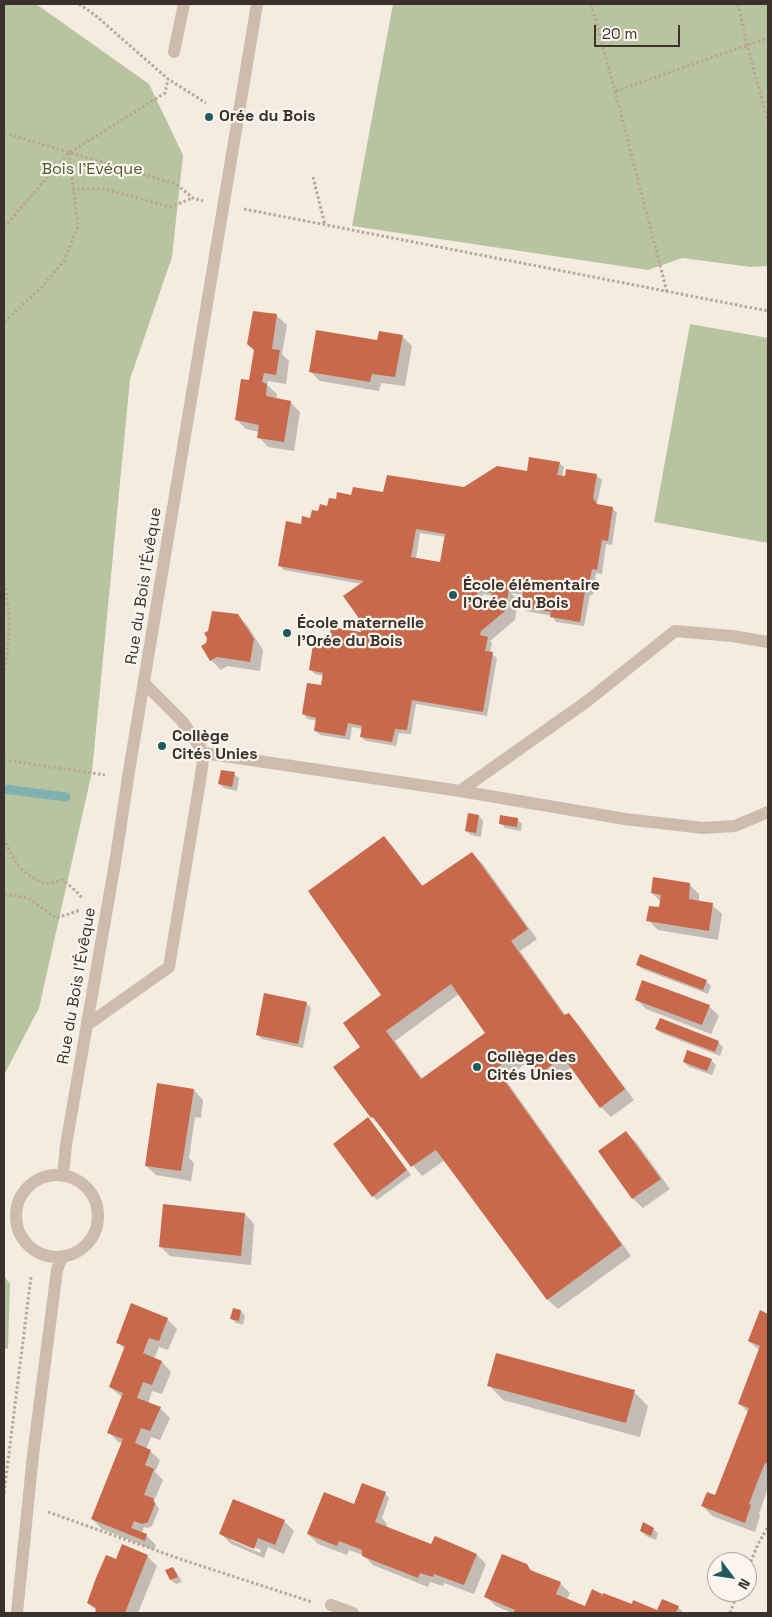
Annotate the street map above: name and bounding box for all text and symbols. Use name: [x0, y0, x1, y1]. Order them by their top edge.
scale bar: [597, 15, 683, 47]
text: 20 m: [602, 24, 637, 43]
place label: Orée du Bois: [219, 107, 316, 127]
marker: Orée du Bois: [203, 111, 215, 123]
park label: Bois l'Evéque: [41, 160, 143, 180]
street label: Rue du Bois l'Évêque: [122, 506, 166, 666]
place label: École élémentaire l'Orée du Bois: [463, 576, 600, 614]
marker: École élémentaire l'Orée du Bois: [447, 589, 459, 601]
place label: École maternelle l'Orée du Bois: [297, 614, 424, 652]
marker: École maternelle l'Orée du Bois: [281, 627, 293, 639]
place label: Collège Cités Unies: [172, 727, 258, 765]
marker: Collège Cités Unies: [156, 740, 168, 752]
street label: Rue du Bois l'Évêque: [54, 906, 100, 1066]
place label: Collège des Cités Unies: [487, 1048, 576, 1086]
marker: Collège des Cités Unies: [471, 1061, 483, 1073]
north arrow: [707, 1552, 757, 1602]
text: N: [734, 1576, 754, 1593]

